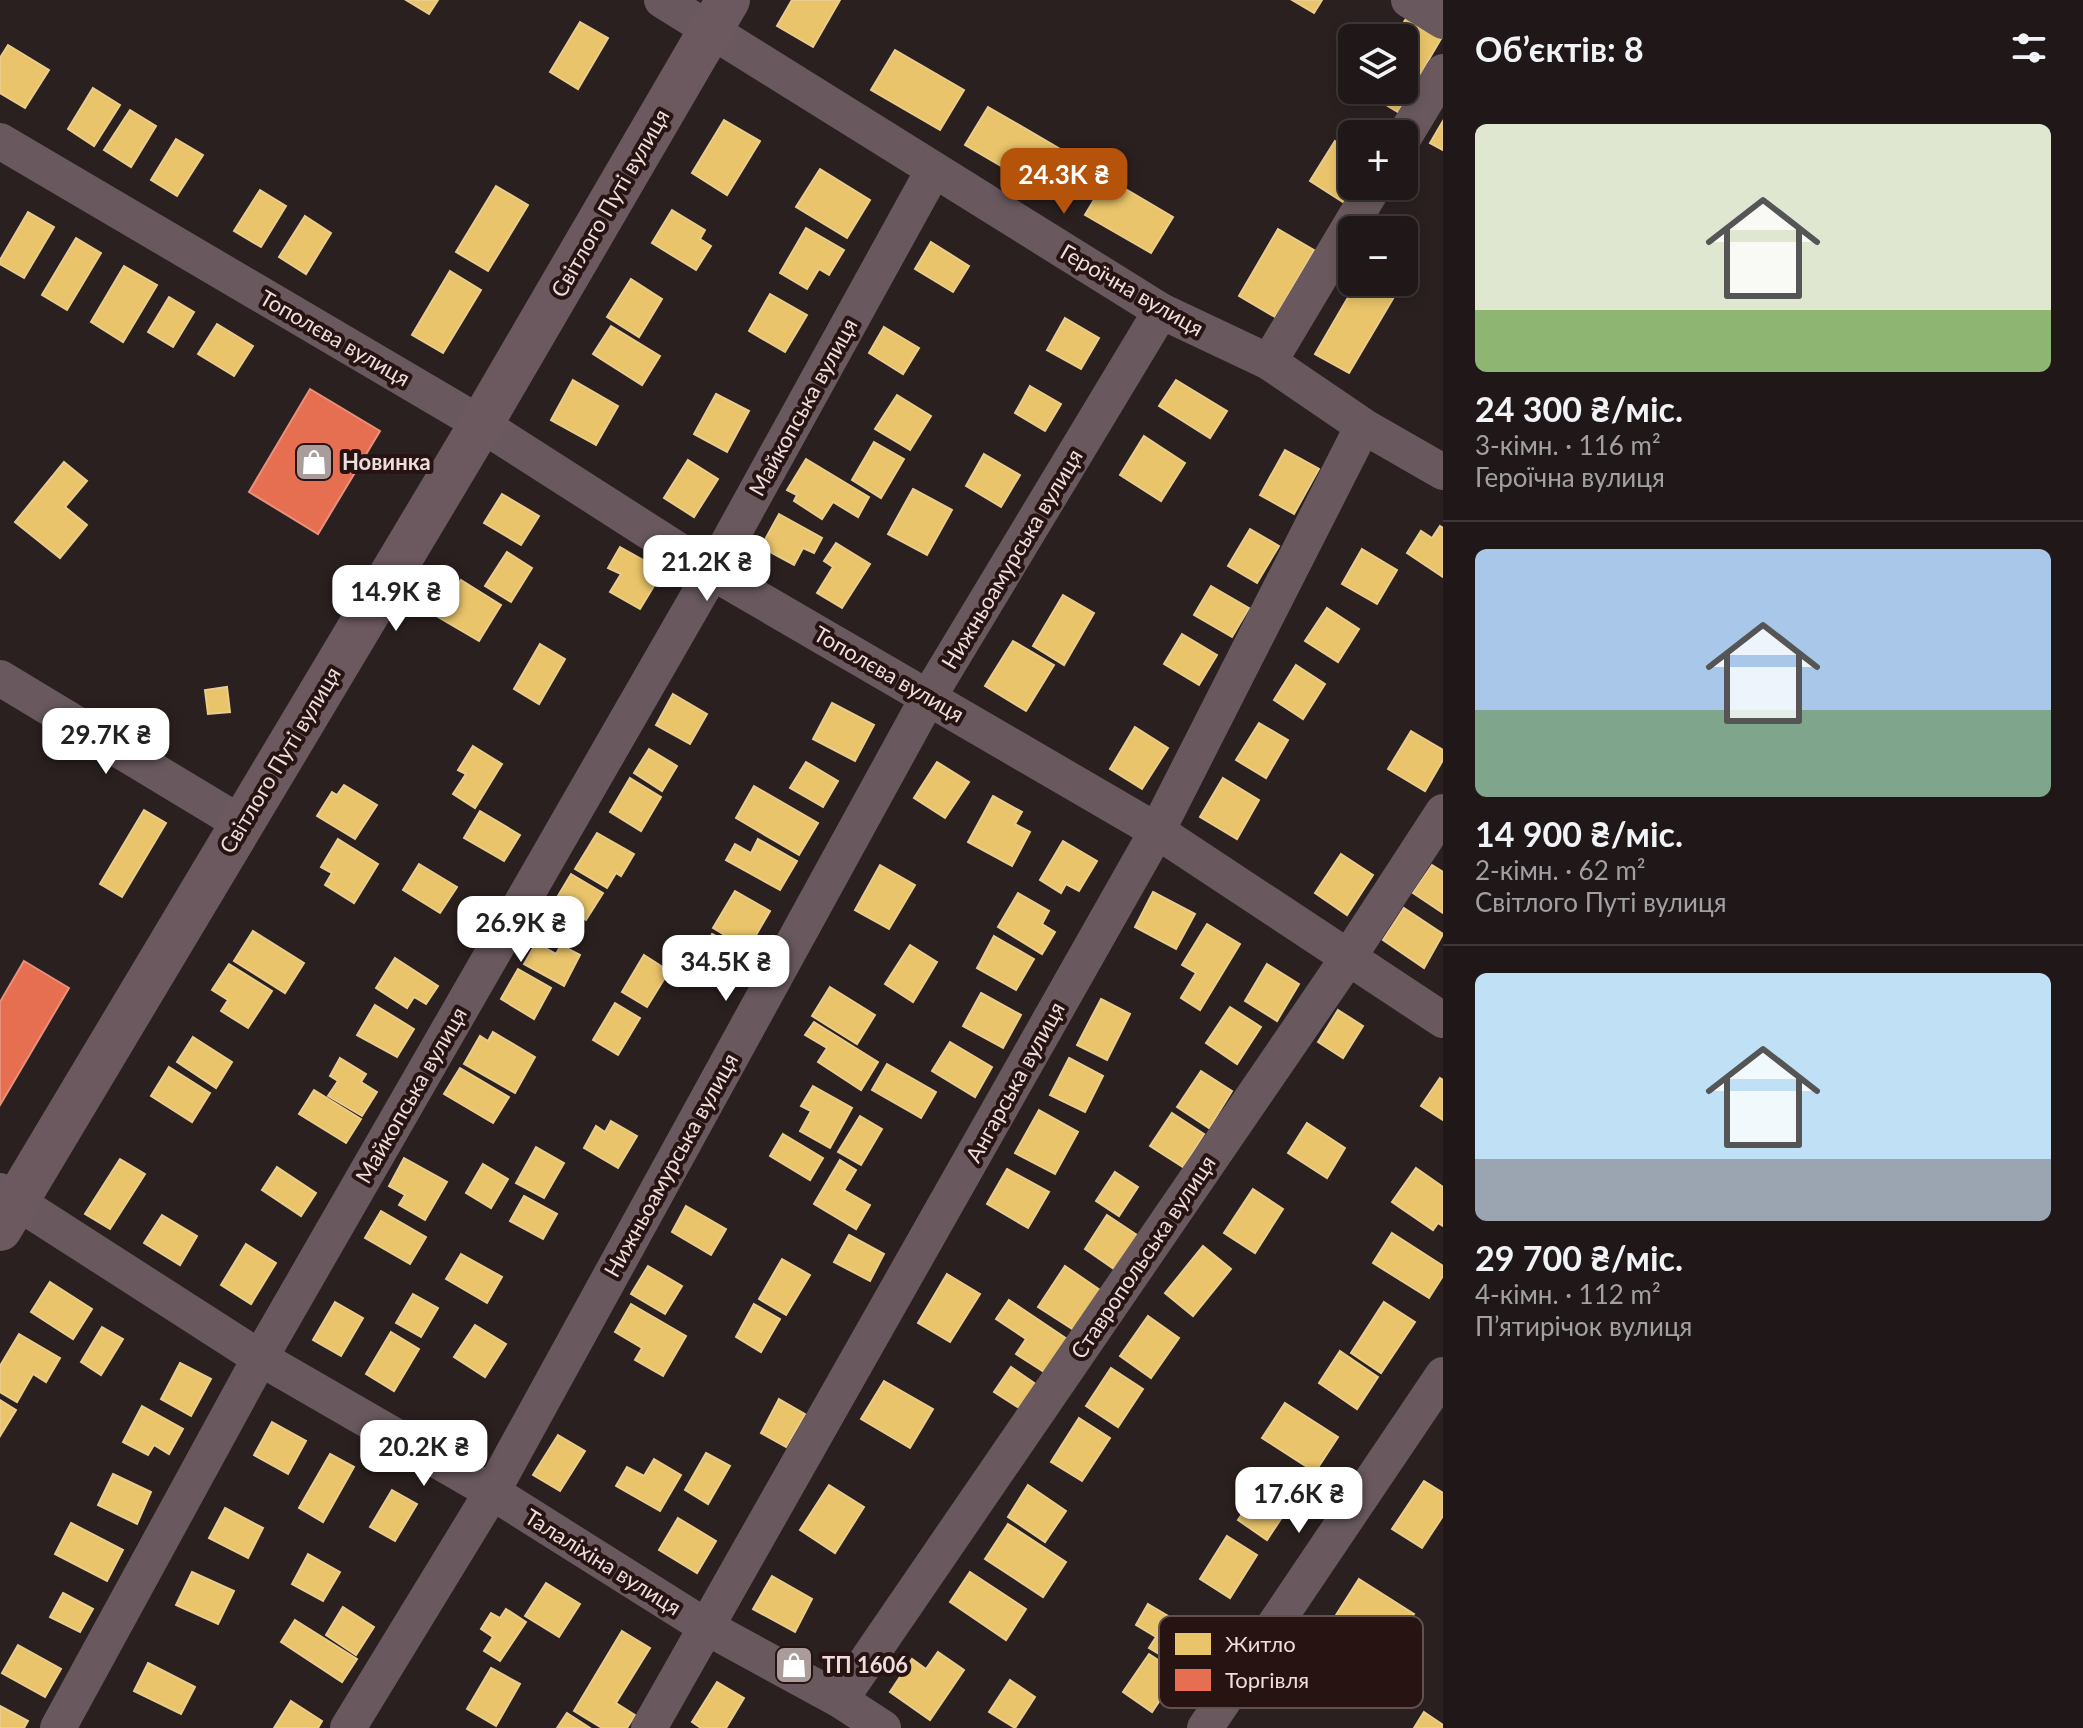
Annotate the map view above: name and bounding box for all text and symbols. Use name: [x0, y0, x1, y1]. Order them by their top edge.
map controls: [1338, 24, 1418, 296]
button: layers: [1338, 24, 1418, 104]
icon: filters: [2007, 26, 2051, 70]
text: Об’єктів: 8: [1475, 28, 1644, 69]
street label: Світлого Путі вулиця: [545, 104, 674, 302]
button: +: [1338, 120, 1418, 200]
pin: 24.3K ₴: [990, 148, 1138, 216]
text: 24.3K ₴: [1018, 158, 1110, 190]
icon: home: [1691, 176, 1835, 320]
button: −: [1338, 216, 1418, 296]
street label: Героїчна вулиця: [1056, 238, 1209, 341]
street label: Тополєва вулиця: [255, 284, 415, 391]
street label: Майкопська вулиця: [742, 313, 863, 500]
text: 24 300 ₴/міс.: [1475, 388, 1683, 429]
text: 3-кімн. · 116 m²: [1475, 429, 1661, 461]
shop icon: Новинка: [293, 441, 335, 483]
street label: Нижньоамурська вулиця: [935, 444, 1088, 674]
place label: Новинка: [342, 448, 431, 475]
text: Героїчна вулиця: [1475, 461, 1665, 493]
pin: 21.2K ₴: [633, 535, 781, 603]
text: 21.2K ₴: [661, 545, 753, 577]
pin: 14.9K ₴: [322, 565, 470, 633]
text: 14.9K ₴: [350, 575, 442, 607]
icon: home: [1691, 601, 1835, 745]
street label: Тополєва вулиця: [809, 620, 969, 727]
street label: Світлого Путі вулиця: [213, 662, 346, 858]
pin: 29.7K ₴: [32, 708, 180, 776]
text: 29.7K ₴: [60, 718, 152, 750]
text: 14 900 ₴/міс.: [1475, 813, 1683, 854]
text: 2-кімн. · 62 m²: [1475, 854, 1646, 886]
text: Світлого Путі вулиця: [1475, 886, 1727, 918]
pin: 26.9K ₴: [447, 896, 595, 964]
text: 26.9K ₴: [475, 906, 567, 938]
pin: 34.5K ₴: [652, 935, 800, 1003]
text: 34.5K ₴: [680, 945, 772, 977]
street label: Ангарська вулиця: [959, 997, 1070, 1167]
street label: Майкопська вулиця: [349, 1002, 472, 1188]
icon: home: [1691, 1025, 1835, 1169]
street label: Нижньоамурська вулиця: [598, 1048, 743, 1281]
street label: Ставропольська вулиця: [1064, 1150, 1221, 1364]
text: 29 700 ₴/міс.: [1475, 1237, 1683, 1278]
text: 4-кімн. · 112 m²: [1475, 1278, 1661, 1310]
text: П’ятирічок вулиця: [1475, 1310, 1692, 1342]
pin: 20.2K ₴: [350, 1420, 498, 1488]
text: 20.2K ₴: [378, 1430, 470, 1462]
pin: 17.6K ₴: [1225, 1467, 1373, 1535]
text: 17.6K ₴: [1253, 1477, 1345, 1509]
street label: Талаліхіна вулиця: [520, 1503, 686, 1621]
legend: [1159, 1616, 1423, 1708]
text: Житло: [1225, 1630, 1296, 1657]
shop icon: ТП 1606: [773, 1644, 815, 1686]
place label: ТП 1606: [822, 1651, 908, 1678]
text: Торгівля: [1225, 1666, 1309, 1693]

